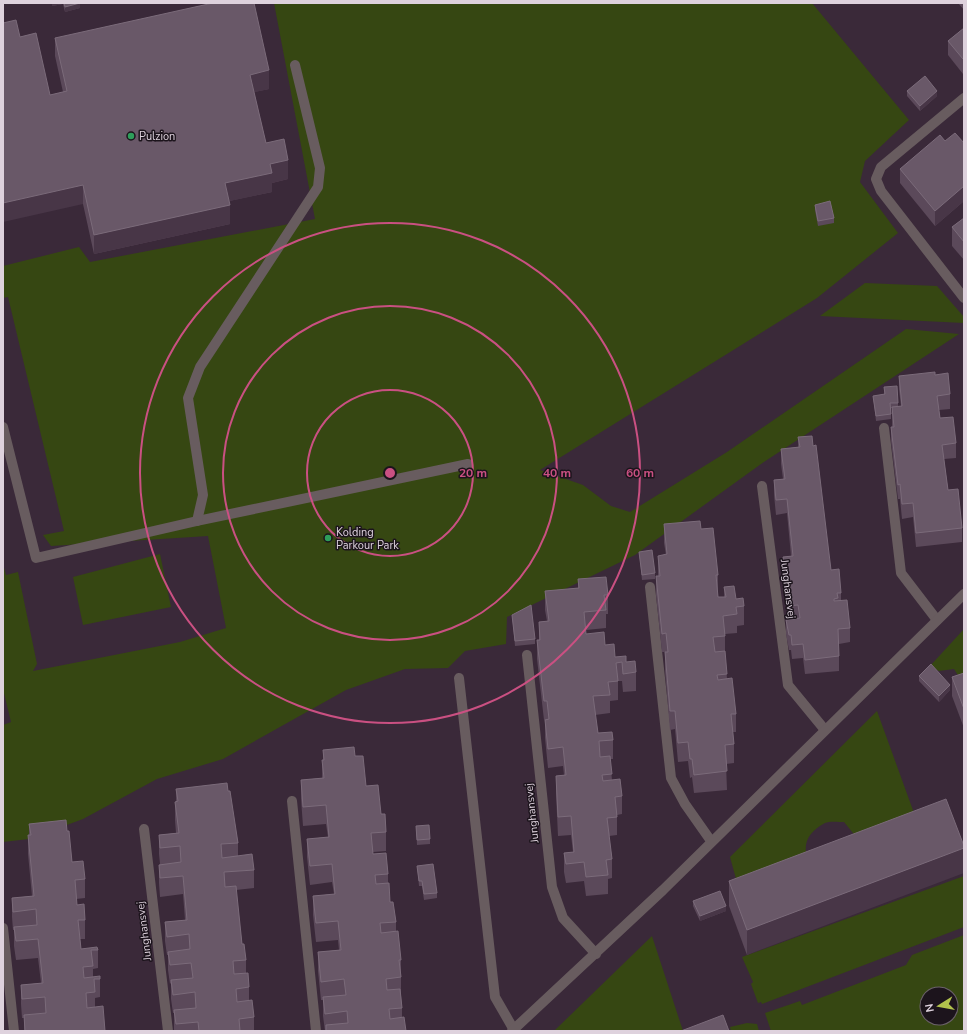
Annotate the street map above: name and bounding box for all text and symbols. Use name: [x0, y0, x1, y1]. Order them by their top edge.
place label: Pulzion: [139, 129, 175, 144]
marker: Pulzion: [126, 131, 136, 141]
text: 20 m: [459, 465, 487, 481]
text: 40 m: [543, 465, 571, 481]
text: 60 m: [626, 465, 654, 481]
centre of rings: [383, 466, 397, 480]
place label: Kolding Parkour Park: [336, 525, 399, 553]
marker: Kolding Parkour Park: [323, 533, 333, 543]
street label: Junghansvej: [777, 557, 799, 620]
street label: Junghansvej: [521, 782, 543, 845]
street label: Junghansvej: [133, 900, 155, 963]
north arrow: [919, 986, 959, 1026]
text: N: [922, 1002, 938, 1013]

